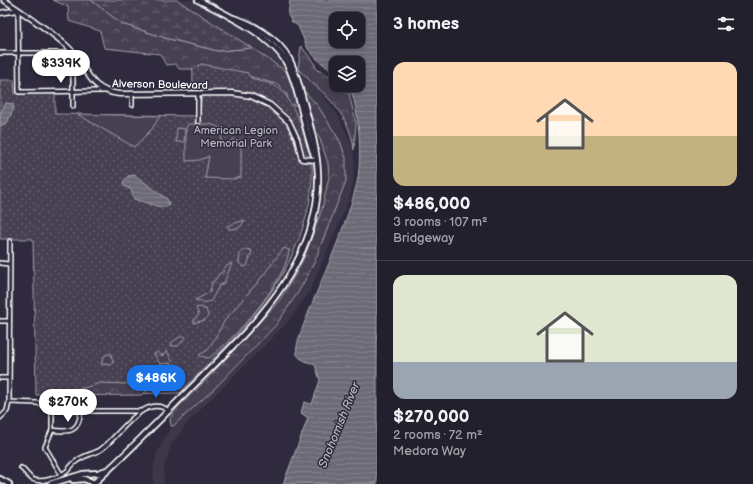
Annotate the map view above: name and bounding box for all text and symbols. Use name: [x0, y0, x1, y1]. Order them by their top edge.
map controls: [329, 12, 365, 92]
button: locate: [329, 12, 365, 48]
icon: filters: [715, 13, 737, 35]
text: 3 homes: [393, 14, 459, 34]
pin: $339K: [33, 50, 89, 84]
text: $339K: [41, 55, 81, 71]
button: layers: [329, 56, 365, 92]
street label: Alverson Boulevard: [112, 77, 208, 92]
icon: home: [529, 88, 601, 160]
park label: American Legion Memorial Park: [194, 124, 278, 150]
text: $486,000: [393, 194, 470, 214]
text: 3 rooms · 107 m²: [393, 214, 488, 230]
text: Bridgeway: [393, 230, 454, 246]
icon: home: [529, 301, 601, 373]
pin: $486K: [128, 365, 184, 399]
text: $486K: [136, 370, 176, 386]
water label: Snohomish River: [315, 379, 364, 470]
pin: $270K: [40, 389, 96, 423]
text: $270K: [48, 394, 88, 410]
text: $270,000: [393, 407, 469, 427]
text: 2 rooms · 72 m²: [393, 427, 483, 443]
text: Medora Way: [393, 443, 466, 459]

